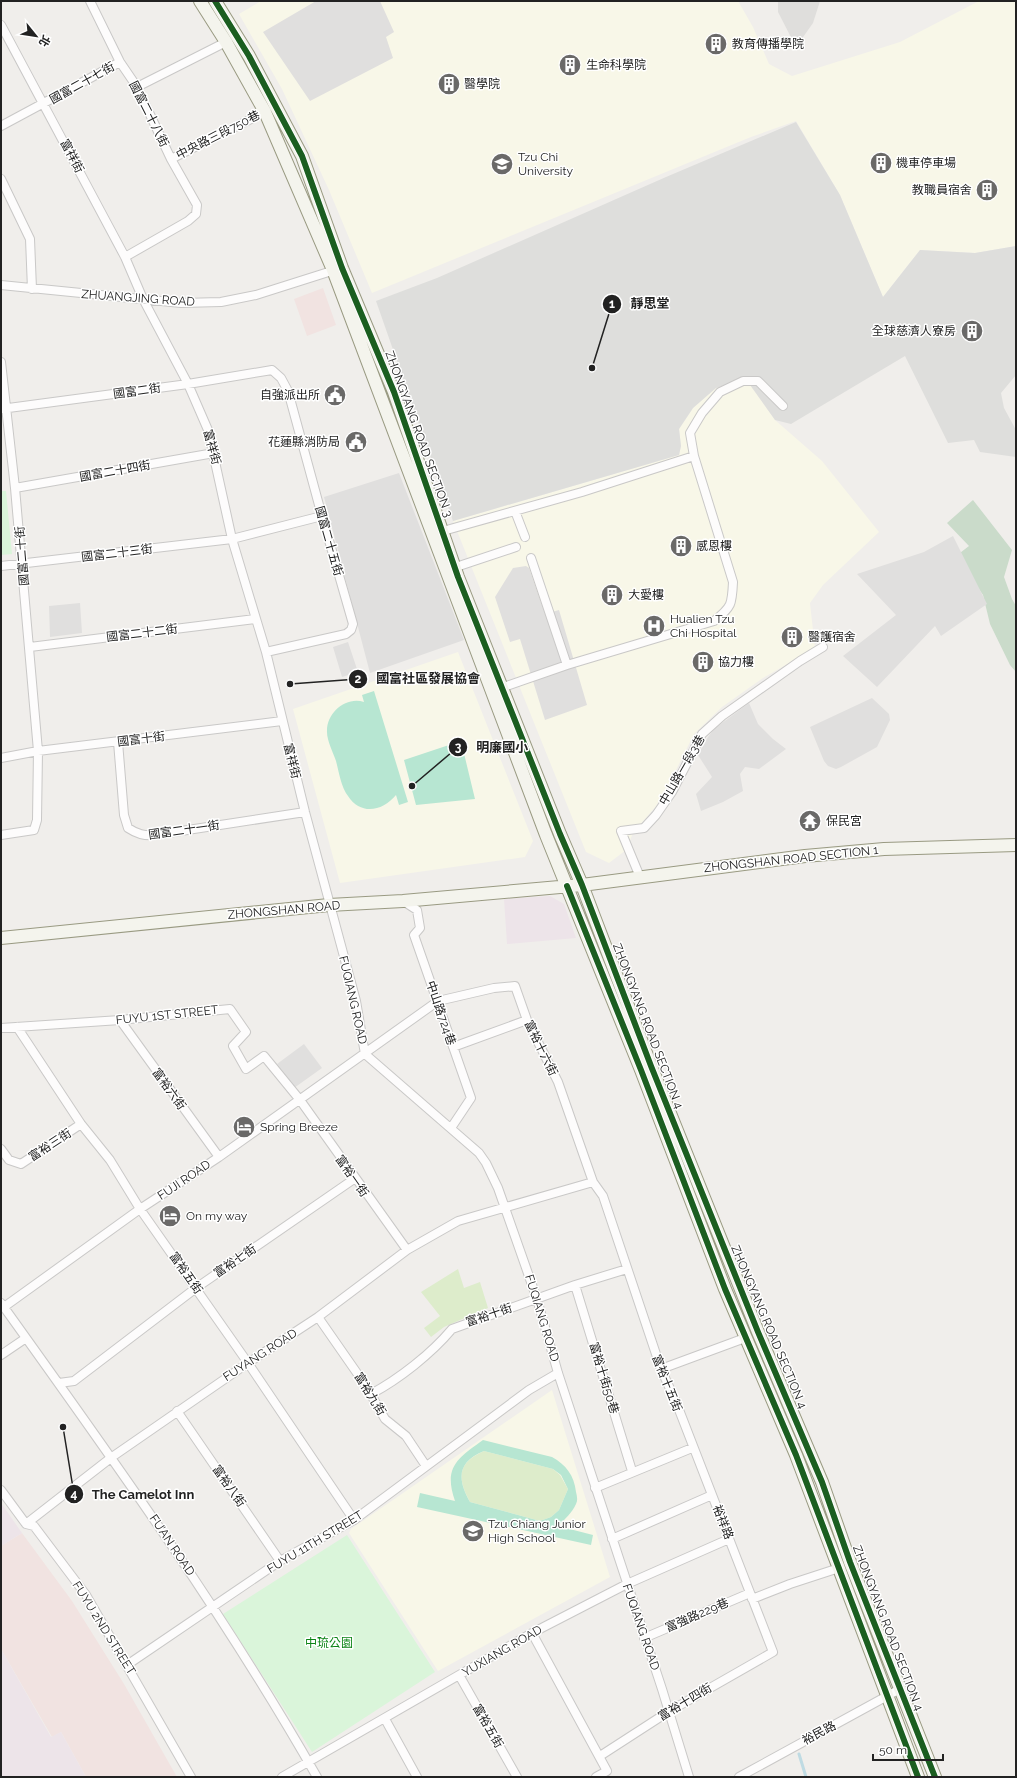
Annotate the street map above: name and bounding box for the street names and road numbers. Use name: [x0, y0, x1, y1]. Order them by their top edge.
street label: 國富二十七街: [47, 59, 117, 107]
street label: 國富二十八街: [126, 79, 172, 149]
street label: 中央路三段750巷: [174, 108, 262, 162]
street label: 富祥街: [57, 137, 87, 175]
street label: ZHUANGJING ROAD: [81, 287, 196, 309]
street label: ZHONGYANG ROAD SECTION 3: [382, 349, 456, 519]
street label: 國富二街: [112, 381, 162, 401]
street label: 富祥街: [201, 428, 223, 466]
street label: 國富二十四街: [78, 458, 152, 484]
street label: 國富二十五街: [312, 504, 346, 578]
street label: 國富二十街: [12, 525, 32, 587]
street label: 國富二十三街: [80, 542, 154, 564]
street label: 國富二十二街: [105, 622, 179, 644]
street label: 國富十街: [116, 729, 166, 749]
street label: 中山路一段3巷: [656, 733, 708, 807]
street label: 富祥街: [281, 742, 303, 780]
street label: 國富二十一街: [147, 818, 221, 842]
street label: ZHONGSHAN ROAD SECTION 1: [703, 843, 879, 875]
street label: ZHONGSHAN ROAD: [227, 898, 341, 922]
street label: ZHONGYANG ROAD SECTION 4: [610, 941, 686, 1111]
street label: FUQIANG ROAD: [336, 954, 370, 1046]
street label: 中山路724巷: [423, 979, 459, 1047]
street label: FUYU 1ST STREET: [115, 1003, 220, 1027]
street label: 富裕十六街: [522, 1018, 560, 1078]
street label: 富裕六街: [149, 1065, 189, 1113]
street label: 富裕三街: [26, 1126, 74, 1164]
street label: 富裕一街: [332, 1152, 372, 1200]
street label: FUJI ROAD: [155, 1157, 213, 1203]
street label: 富裕七街: [211, 1242, 259, 1280]
street label: ZHONGYANG ROAD SECTION 4: [728, 1243, 810, 1411]
street label: 富裕五街: [166, 1249, 206, 1297]
street label: FUQIANG ROAD: [522, 1273, 562, 1364]
street label: 富裕十街: [464, 1301, 514, 1329]
street label: FUYANG ROAD: [220, 1326, 300, 1384]
street label: 富裕十街50巷: [587, 1341, 621, 1415]
street label: 富裕十五街: [649, 1353, 685, 1413]
street label: 富裕九街: [351, 1370, 389, 1418]
street label: 富裕八街: [209, 1462, 249, 1510]
street label: 裕祥路: [710, 1503, 736, 1541]
street label: FUYU 11TH STREET: [265, 1508, 366, 1576]
street label: FU’AN ROAD: [146, 1512, 198, 1579]
street label: ZHONGYANG ROAD SECTION 4: [850, 1543, 926, 1713]
street label: FUYU 2ND STREET: [70, 1579, 139, 1678]
street label: FUQIANG ROAD: [620, 1582, 662, 1672]
street label: 富強路229巷: [663, 1595, 731, 1635]
street label: YUXIANG ROAD: [460, 1622, 545, 1679]
street label: 富裕十四街: [656, 1681, 714, 1723]
street label: 富裕五街: [470, 1702, 506, 1750]
street label: 裕民路: [800, 1718, 838, 1748]

